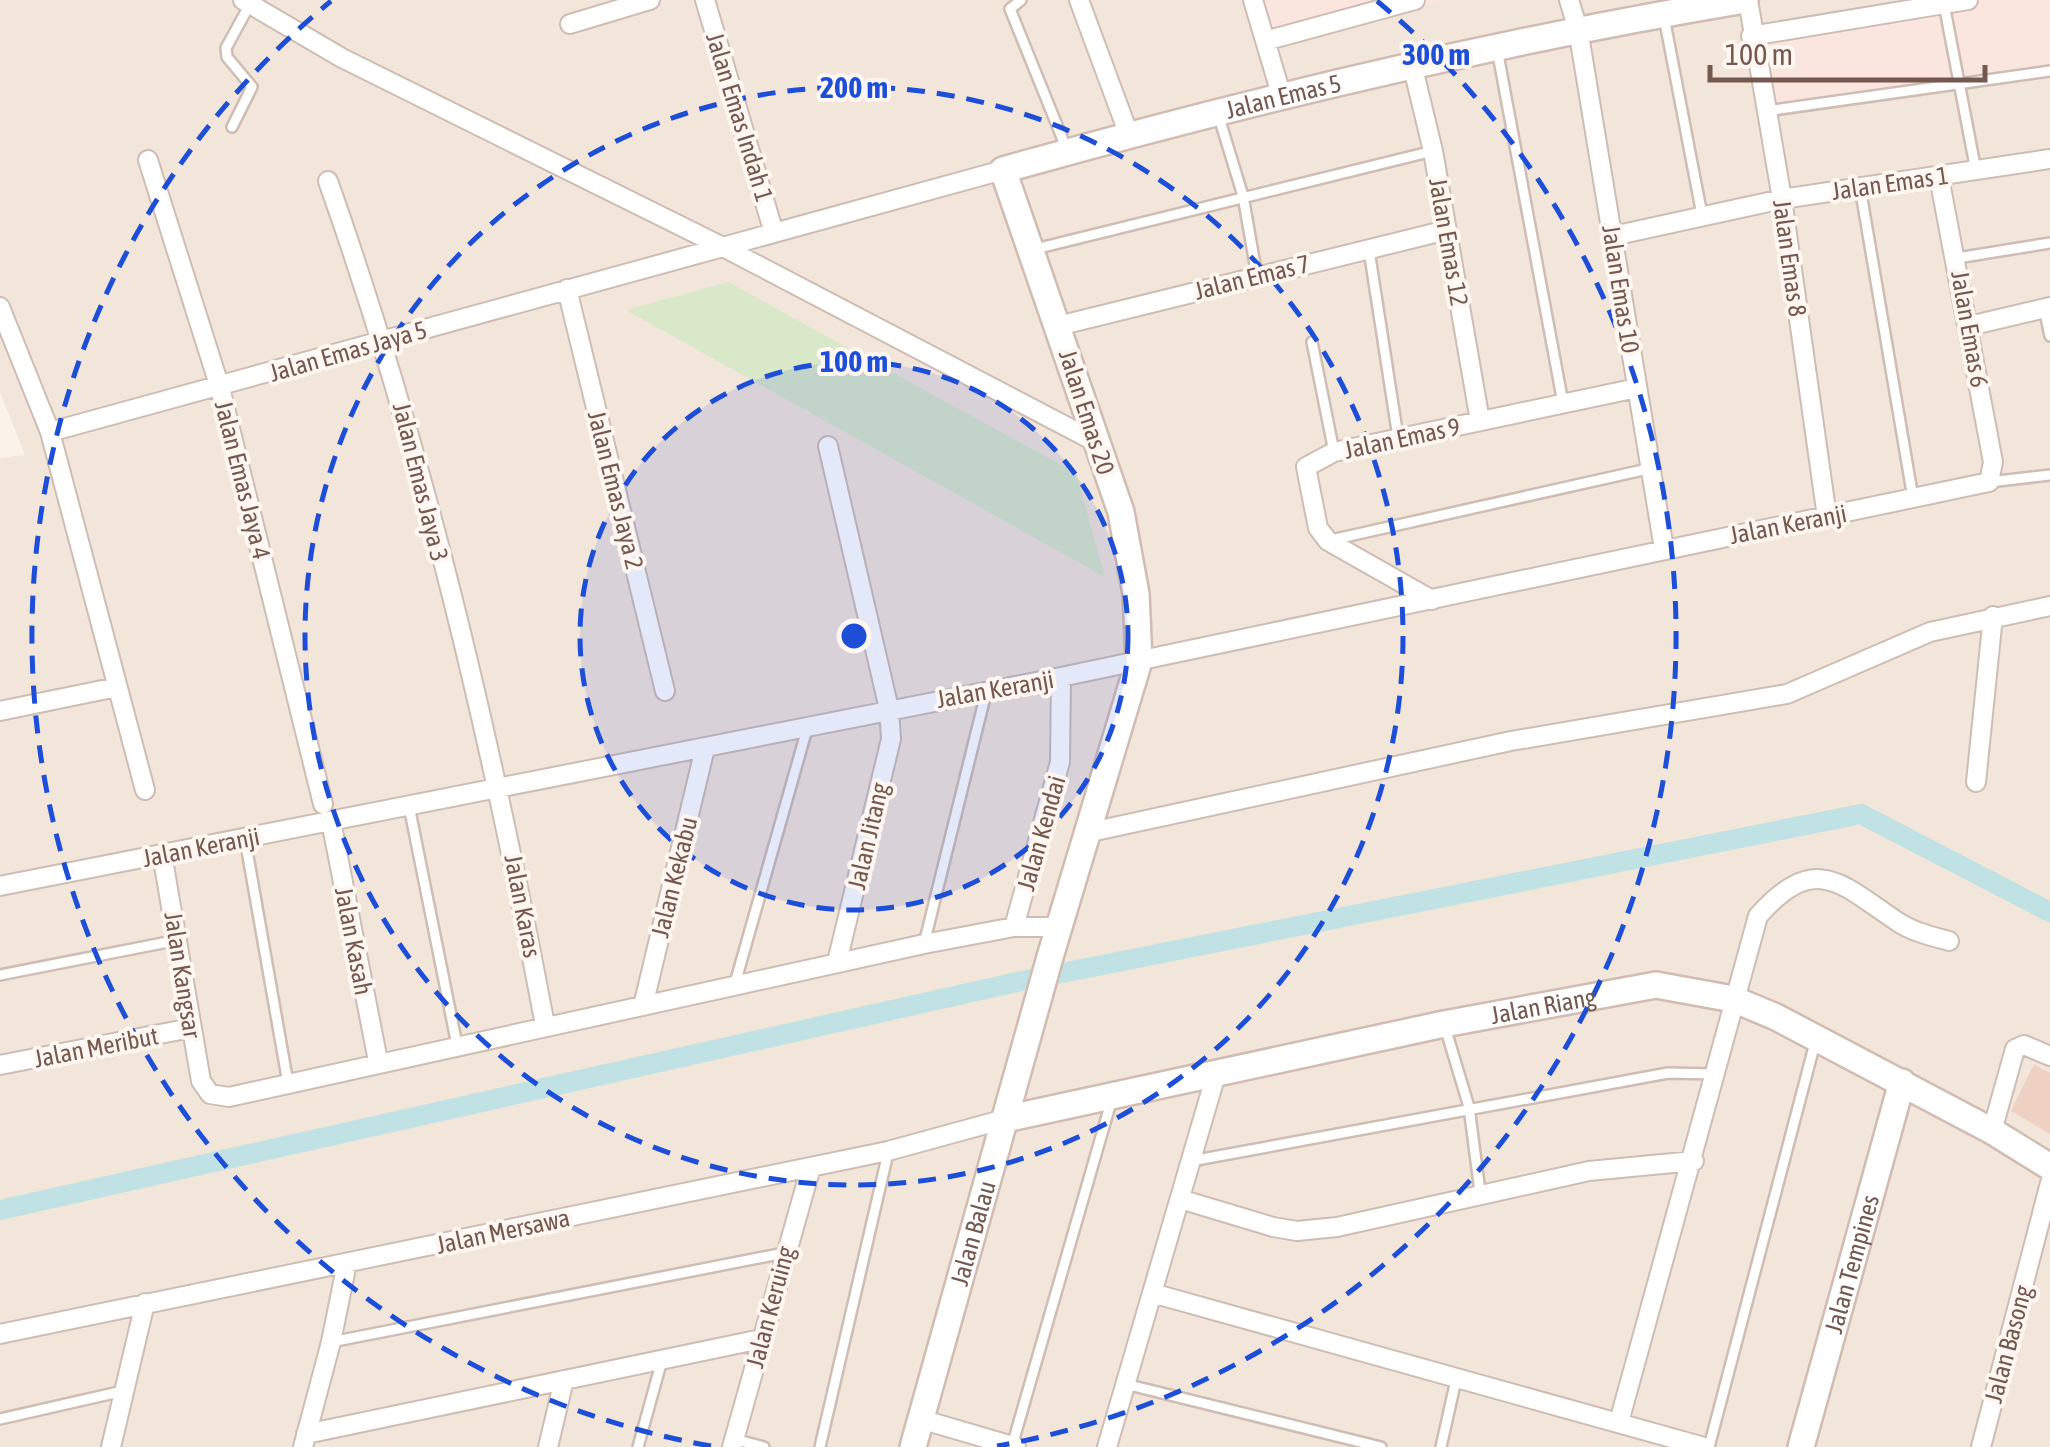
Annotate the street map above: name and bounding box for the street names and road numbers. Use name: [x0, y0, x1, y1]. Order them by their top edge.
street label: Jalan Emas Indah 1: [701, 29, 779, 205]
street label: Jalan Emas 5: [1223, 69, 1344, 124]
street label: Jalan Emas 1: [1830, 161, 1950, 205]
street label: Jalan Emas 12: [1424, 176, 1474, 308]
street label: Jalan Emas 8: [1768, 198, 1812, 318]
street label: Jalan Emas 10: [1597, 223, 1645, 355]
street label: Jalan Emas 7: [1192, 249, 1312, 305]
street label: Jalan Emas 6: [1946, 269, 1994, 389]
street label: Jalan Emas Jaya 5: [266, 315, 430, 387]
street label: Jalan Emas 20: [1054, 346, 1120, 478]
street label: Jalan Emas Jaya 4: [210, 398, 276, 562]
street label: Jalan Emas Jaya 3: [388, 400, 454, 564]
street label: Jalan Emas Jaya 2: [583, 408, 649, 572]
street label: Jalan Emas 9: [1342, 412, 1462, 464]
street label: Jalan Keranji: [1727, 499, 1849, 549]
street label: Jalan Keranji: [934, 665, 1056, 713]
street label: Jalan Kendai: [1011, 772, 1071, 894]
street label: Jalan Jitang: [842, 780, 894, 892]
street label: Jalan Kekabu: [646, 814, 702, 940]
street label: Jalan Keranji: [140, 822, 262, 872]
street label: Jalan Karas: [499, 852, 547, 960]
street label: Jalan Kasah: [330, 885, 378, 997]
street label: Jalan Kangsar: [159, 910, 207, 1041]
street label: Jalan Riang: [1488, 982, 1598, 1029]
street label: Jalan Meribut: [32, 1021, 160, 1073]
street label: Jalan Balau: [945, 1178, 1001, 1289]
street label: Jalan Tempines: [1819, 1191, 1884, 1336]
street label: Jalan Mersawa: [434, 1203, 572, 1259]
street label: Jalan Keruing: [740, 1243, 800, 1371]
street label: Jalan Basong: [1979, 1282, 2037, 1406]

